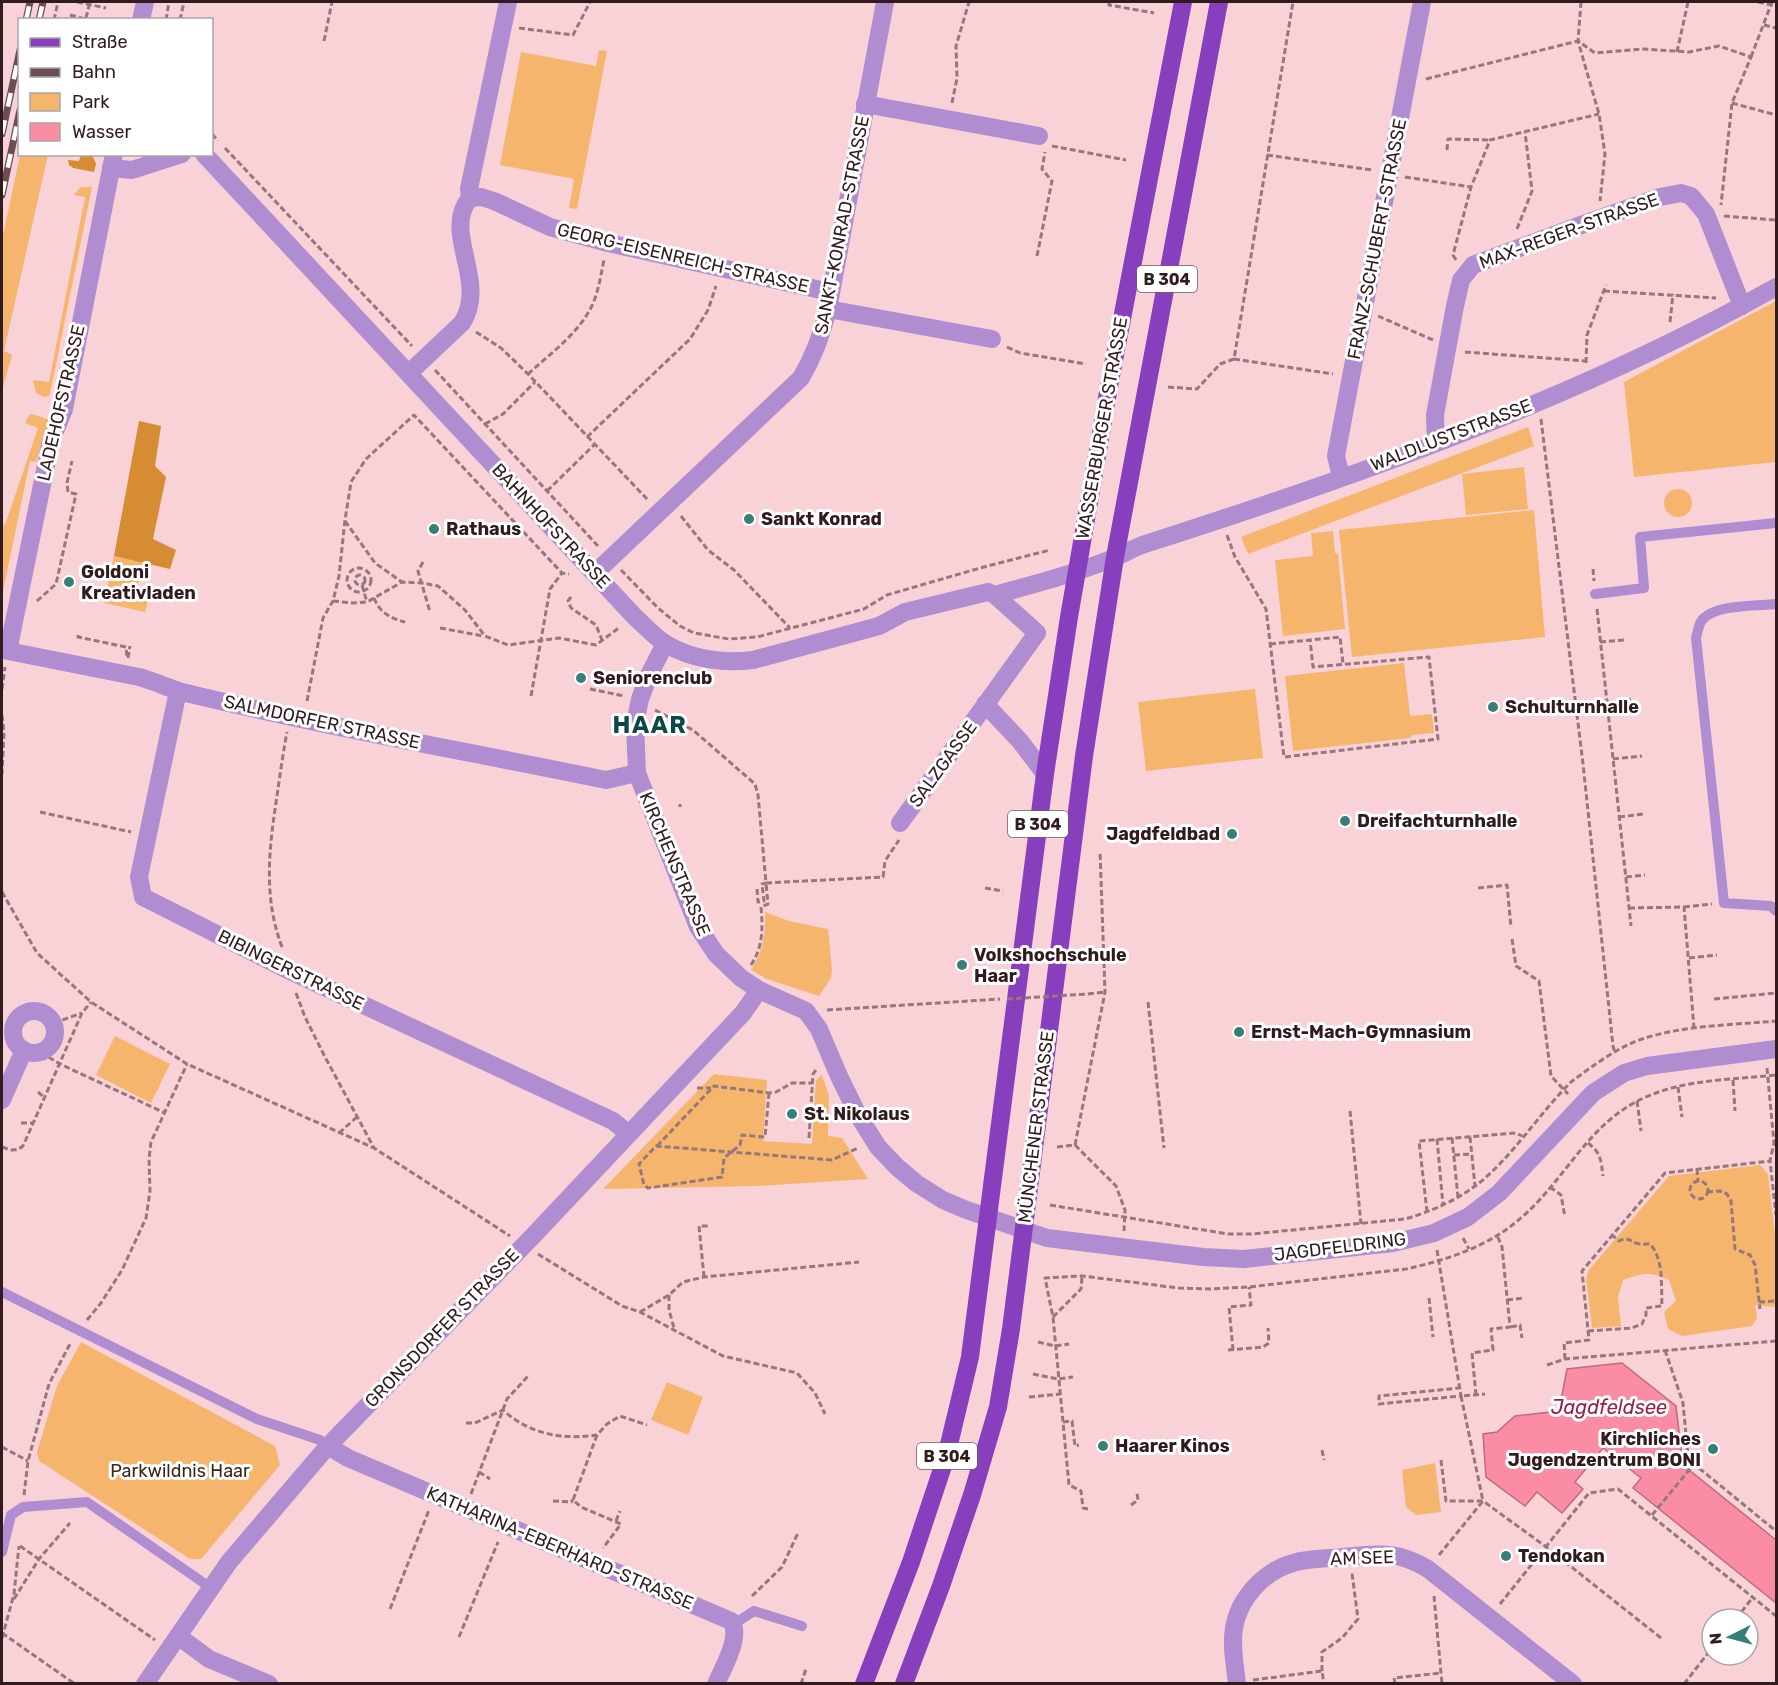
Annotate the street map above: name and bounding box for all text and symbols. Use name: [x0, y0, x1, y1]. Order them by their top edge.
legend: [18, 18, 213, 156]
text: Straße: [72, 31, 128, 53]
text: Bahn: [72, 61, 116, 83]
text: Park: [72, 91, 110, 113]
street label: SANKT-KONRAD-STRASSE: [810, 114, 874, 336]
street label: FRANZ-SCHUBERT-STRASSE: [1343, 117, 1411, 361]
text: Wasser: [72, 121, 131, 143]
street label: MAX-REGER-STRASSE: [1476, 188, 1662, 274]
street label: GEORG-EISENREICH-STRASSE: [555, 218, 811, 298]
road number: B 304: [1137, 266, 1197, 292]
street label: WASSERBURGER STRASSE: [1072, 315, 1132, 541]
street label: LADEHOFSTRASSE: [32, 323, 90, 483]
street label: WALDLUSTSTRASSE: [1367, 394, 1535, 476]
street label: BAHNHOFSTRASSE: [487, 459, 615, 593]
place label: Sankt Konrad: [761, 508, 882, 530]
marker: Sankt Konrad: [742, 512, 756, 526]
place label: Rathaus: [446, 518, 521, 540]
marker: Rathaus: [427, 522, 441, 536]
place label: Goldoni Kreativladen: [81, 561, 196, 604]
marker: Goldoni Kreativladen: [62, 575, 76, 589]
place label: Seniorenclub: [593, 667, 712, 689]
marker: Seniorenclub: [574, 671, 588, 685]
street label: SALMDORFER STRASSE: [222, 690, 422, 754]
place label: Schulturnhalle: [1505, 696, 1639, 718]
marker: Schulturnhalle: [1486, 700, 1500, 714]
district label: HAAR: [613, 711, 687, 739]
street label: SALZGASSE: [904, 717, 982, 811]
street label: KIRCHENSTRASSE: [635, 789, 715, 939]
place label: Dreifachturnhalle: [1357, 810, 1518, 832]
road number: B 304: [1008, 811, 1068, 837]
marker: Dreifachturnhalle: [1338, 814, 1352, 828]
place label: Jagdfeldbad: [1106, 823, 1220, 845]
marker: Jagdfeldbad: [1225, 827, 1239, 841]
street label: BIBINGERSTRASSE: [214, 925, 368, 1015]
place label: Volkshochschule Haar: [974, 944, 1127, 987]
marker: Volkshochschule Haar: [955, 958, 969, 972]
place label: Ernst-Mach-Gymnasium: [1251, 1021, 1471, 1043]
marker: Ernst-Mach-Gymnasium: [1232, 1025, 1246, 1039]
street label: MÜNCHENER STRASSE: [1013, 1030, 1059, 1224]
place label: St. Nikolaus: [804, 1103, 910, 1125]
marker: St. Nikolaus: [785, 1107, 799, 1121]
street label: JAGDFELDRING: [1273, 1228, 1407, 1266]
street label: GRONSDORFER STRASSE: [360, 1244, 524, 1412]
water label: Jagdfeldsee: [1551, 1395, 1667, 1419]
place label: Kirchliches Jugendzentrum BONI: [1508, 1428, 1701, 1471]
place label: Haarer Kinos: [1115, 1435, 1230, 1457]
marker: Haarer Kinos: [1096, 1439, 1110, 1453]
marker: Kirchliches Jugendzentrum BONI: [1706, 1442, 1720, 1456]
road number: B 304: [917, 1443, 977, 1469]
park label: Parkwildnis Haar: [110, 1460, 250, 1482]
street label: KATHARINA-EBERHARD-STRASSE: [423, 1482, 697, 1614]
place label: Tendokan: [1518, 1545, 1605, 1567]
street label: AM SEE: [1330, 1546, 1394, 1570]
marker: Tendokan: [1499, 1549, 1513, 1563]
north arrow: [1700, 1607, 1760, 1667]
text: N: [1706, 1632, 1726, 1645]

